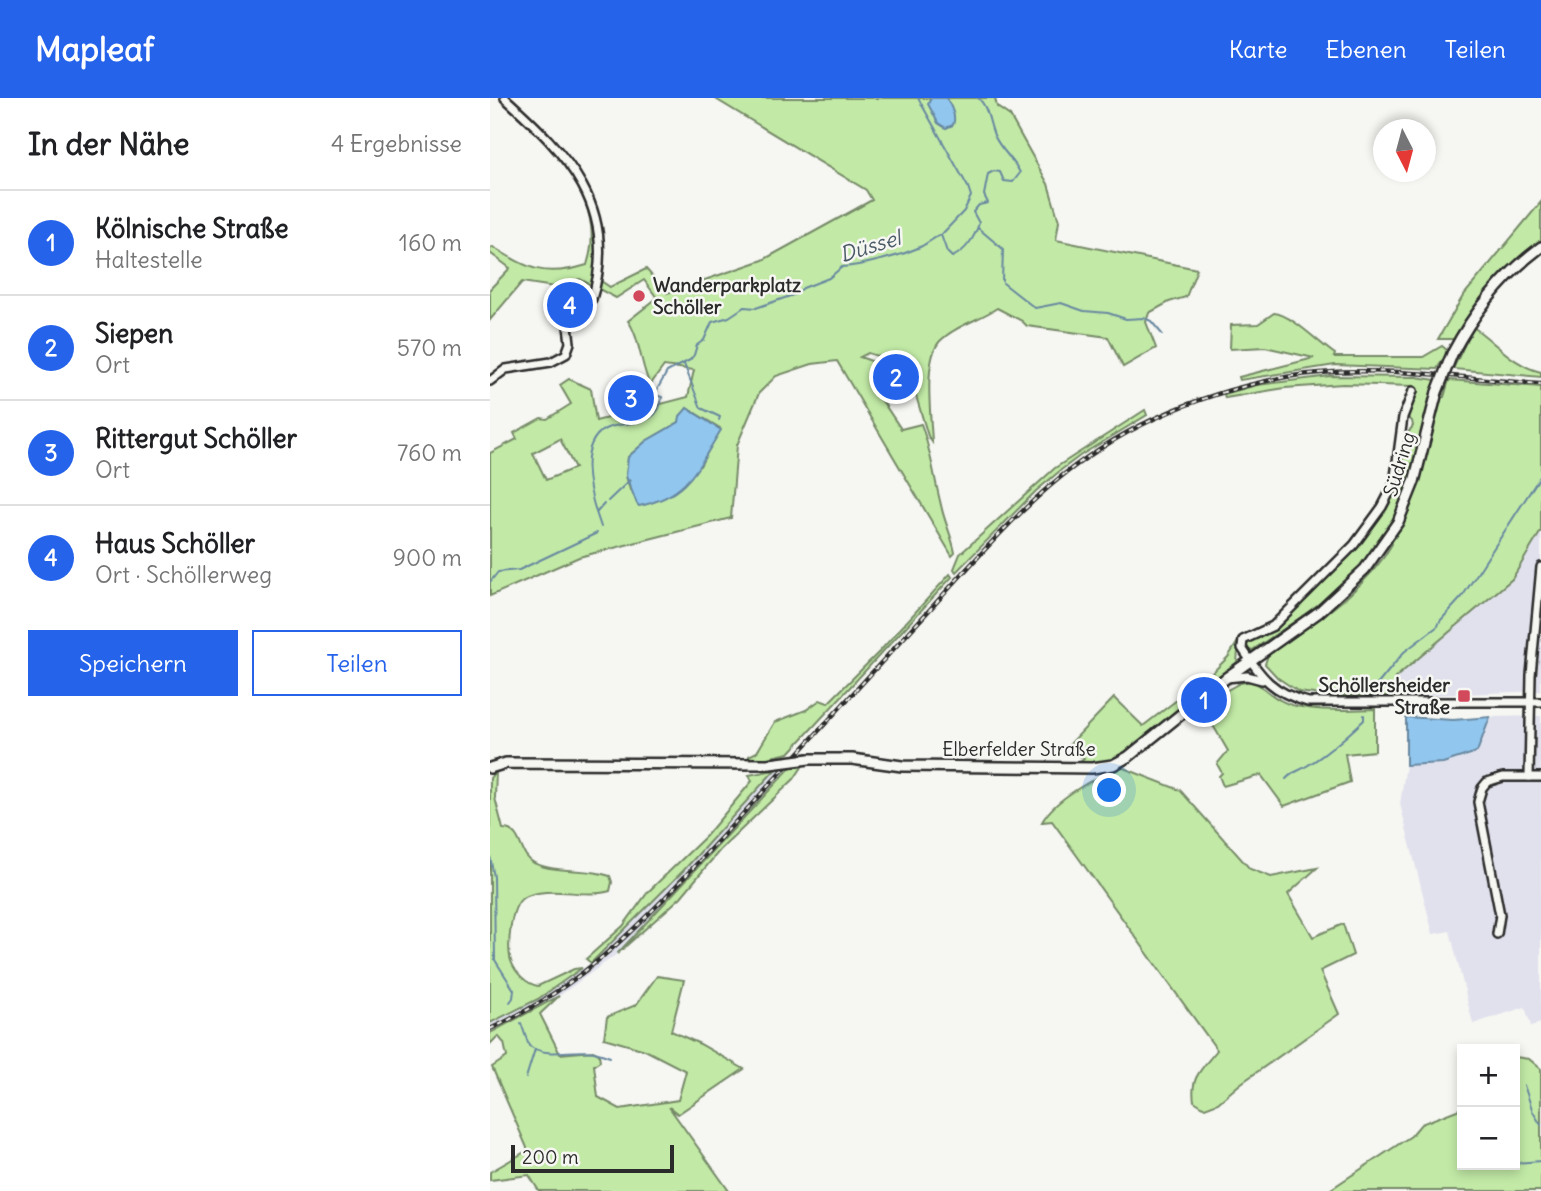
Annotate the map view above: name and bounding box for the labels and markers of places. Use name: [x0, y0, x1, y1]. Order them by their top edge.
place label: Wanderparkplatz Schöller: [653, 273, 801, 319]
pin: 4: [547, 279, 593, 331]
marker: Wanderparkplatz Schöller: [631, 288, 647, 304]
pin: 2: [873, 351, 919, 403]
pin: 3: [608, 372, 654, 424]
place label: Schöllersheider Straße: [1318, 673, 1450, 719]
pin: 1: [1181, 674, 1227, 726]
marker: Schöllersheider Straße: [1456, 688, 1472, 704]

